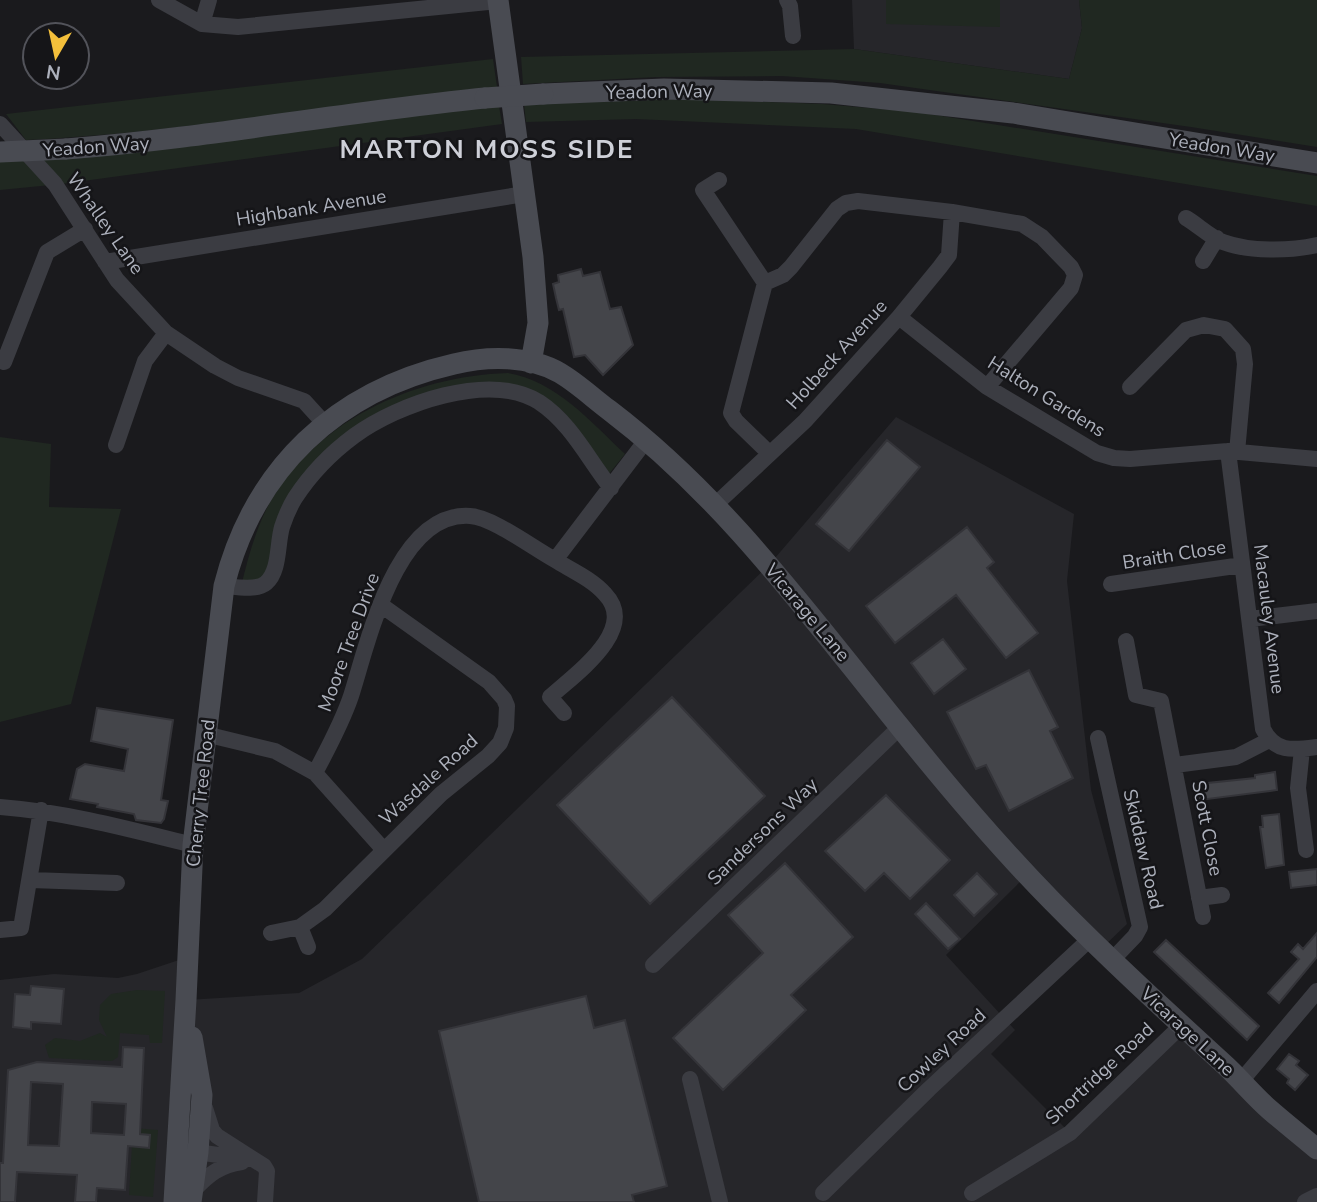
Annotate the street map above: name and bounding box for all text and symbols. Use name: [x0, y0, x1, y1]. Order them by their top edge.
north arrow: [21, 21, 91, 91]
text: N: [44, 58, 63, 86]
street label: Yeadon Way: [604, 78, 713, 106]
street label: Yeadon Way: [1166, 127, 1277, 169]
street label: Yeadon Way: [41, 130, 151, 164]
district label: MARTON MOSS SIDE: [340, 132, 635, 167]
street label: Whalley Lane: [60, 167, 150, 280]
street label: Highbank Avenue: [234, 183, 388, 233]
street label: Holbeck Avenue: [780, 294, 893, 415]
street label: Halton Gardens: [983, 350, 1110, 443]
street label: Braith Close: [1121, 534, 1228, 576]
street label: Macauley Avenue: [1247, 543, 1291, 695]
street label: Vicarage Lane: [758, 557, 856, 667]
street label: Moore Tree Drive: [312, 569, 386, 715]
street label: Cherry Tree Road: [180, 718, 222, 868]
street label: Wasdale Road: [374, 728, 484, 831]
street label: Sandersons Way: [702, 772, 824, 891]
street label: Scott Close: [1185, 778, 1229, 878]
street label: Skiddaw Road: [1117, 786, 1170, 912]
street label: Vicarage Lane: [1134, 980, 1240, 1082]
street label: Cowley Road: [892, 1003, 992, 1099]
street label: Shortridge Road: [1040, 1017, 1160, 1131]

